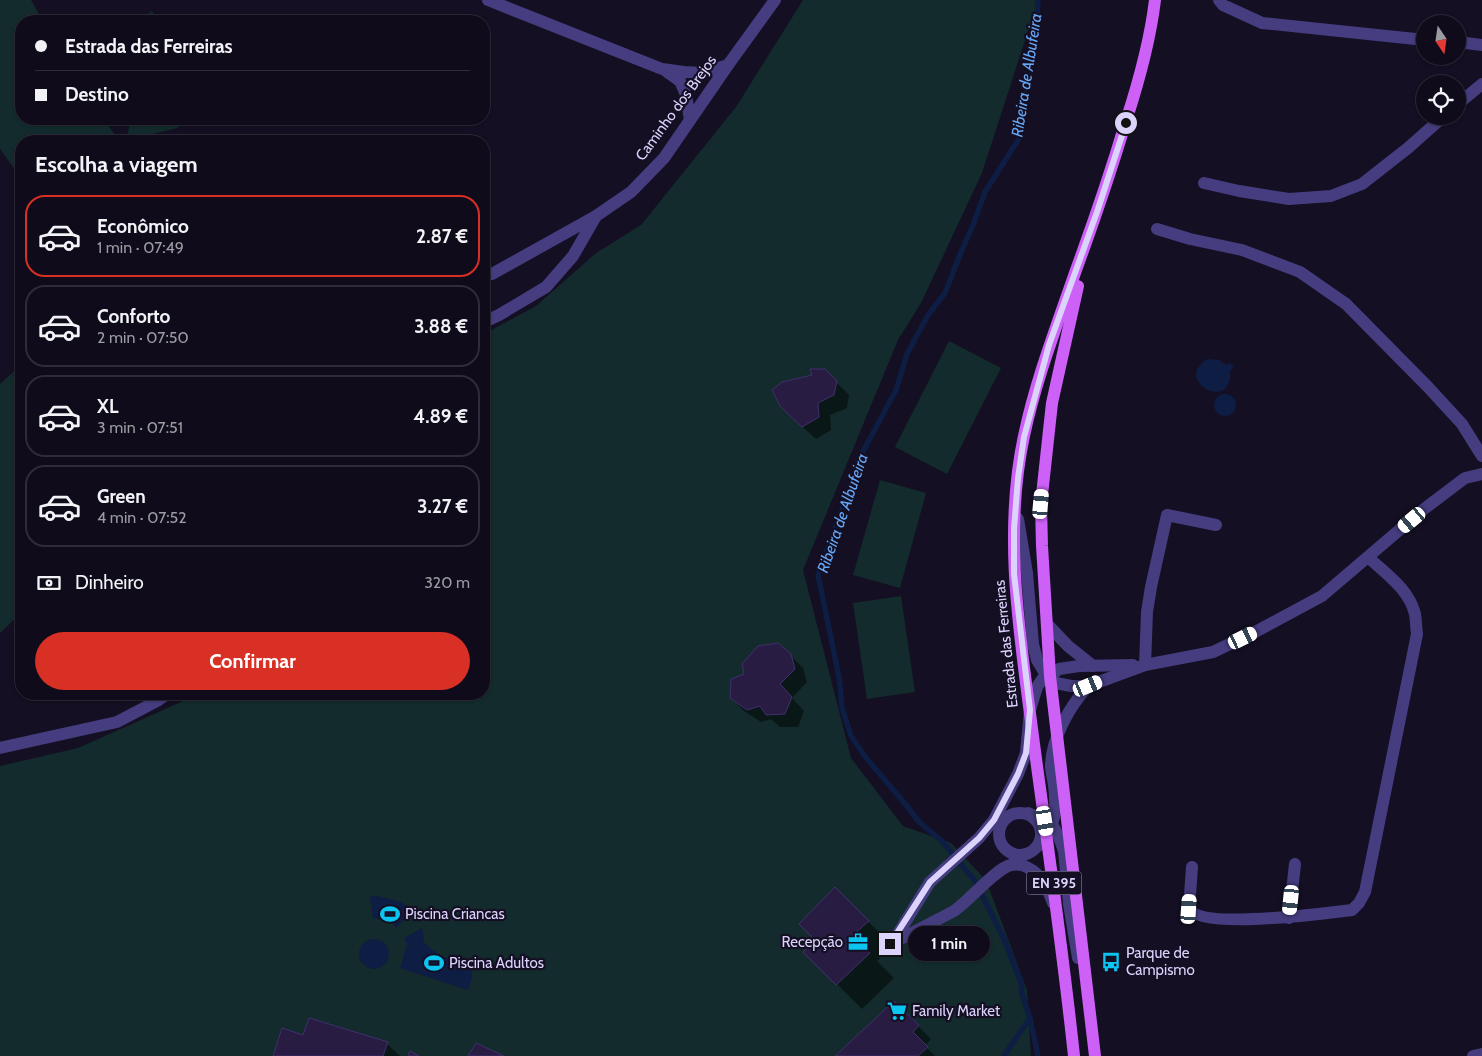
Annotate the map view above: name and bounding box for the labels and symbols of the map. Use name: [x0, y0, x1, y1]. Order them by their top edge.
water label: Ribeira de Albufeira: [1007, 12, 1046, 138]
north arrow: [1416, 15, 1466, 65]
street label: Caminho dos Brejos: [632, 52, 720, 164]
route start: [1115, 112, 1137, 134]
water label: Ribeira de Albufeira: [813, 451, 872, 575]
car: [1032, 488, 1049, 520]
car: [1395, 505, 1428, 535]
street label: Estrada das Ferreiras: [990, 579, 1022, 709]
car: [1226, 625, 1259, 651]
car: [1071, 673, 1104, 699]
car: [1035, 805, 1054, 837]
road number: EN 395: [1026, 871, 1082, 894]
car: [1281, 884, 1300, 916]
car: [1180, 894, 1197, 924]
sports icon: Piscina Criancas: [379, 903, 401, 925]
place label: Piscina Criancas: [405, 905, 505, 923]
callout: 1 min: [908, 926, 990, 962]
office icon: Recepção: [847, 931, 869, 953]
place label: Recepção: [782, 933, 843, 951]
route end: [879, 933, 901, 955]
place label: Parque de Campismo: [1126, 944, 1195, 979]
bus stop icon: Parque de Campismo: [1100, 951, 1122, 973]
sports icon: Piscina Adultos: [423, 952, 445, 974]
place label: Piscina Adultos: [449, 954, 544, 972]
supermarket icon: Family Market: [886, 1000, 908, 1022]
place label: Family Market: [912, 1002, 1000, 1020]

